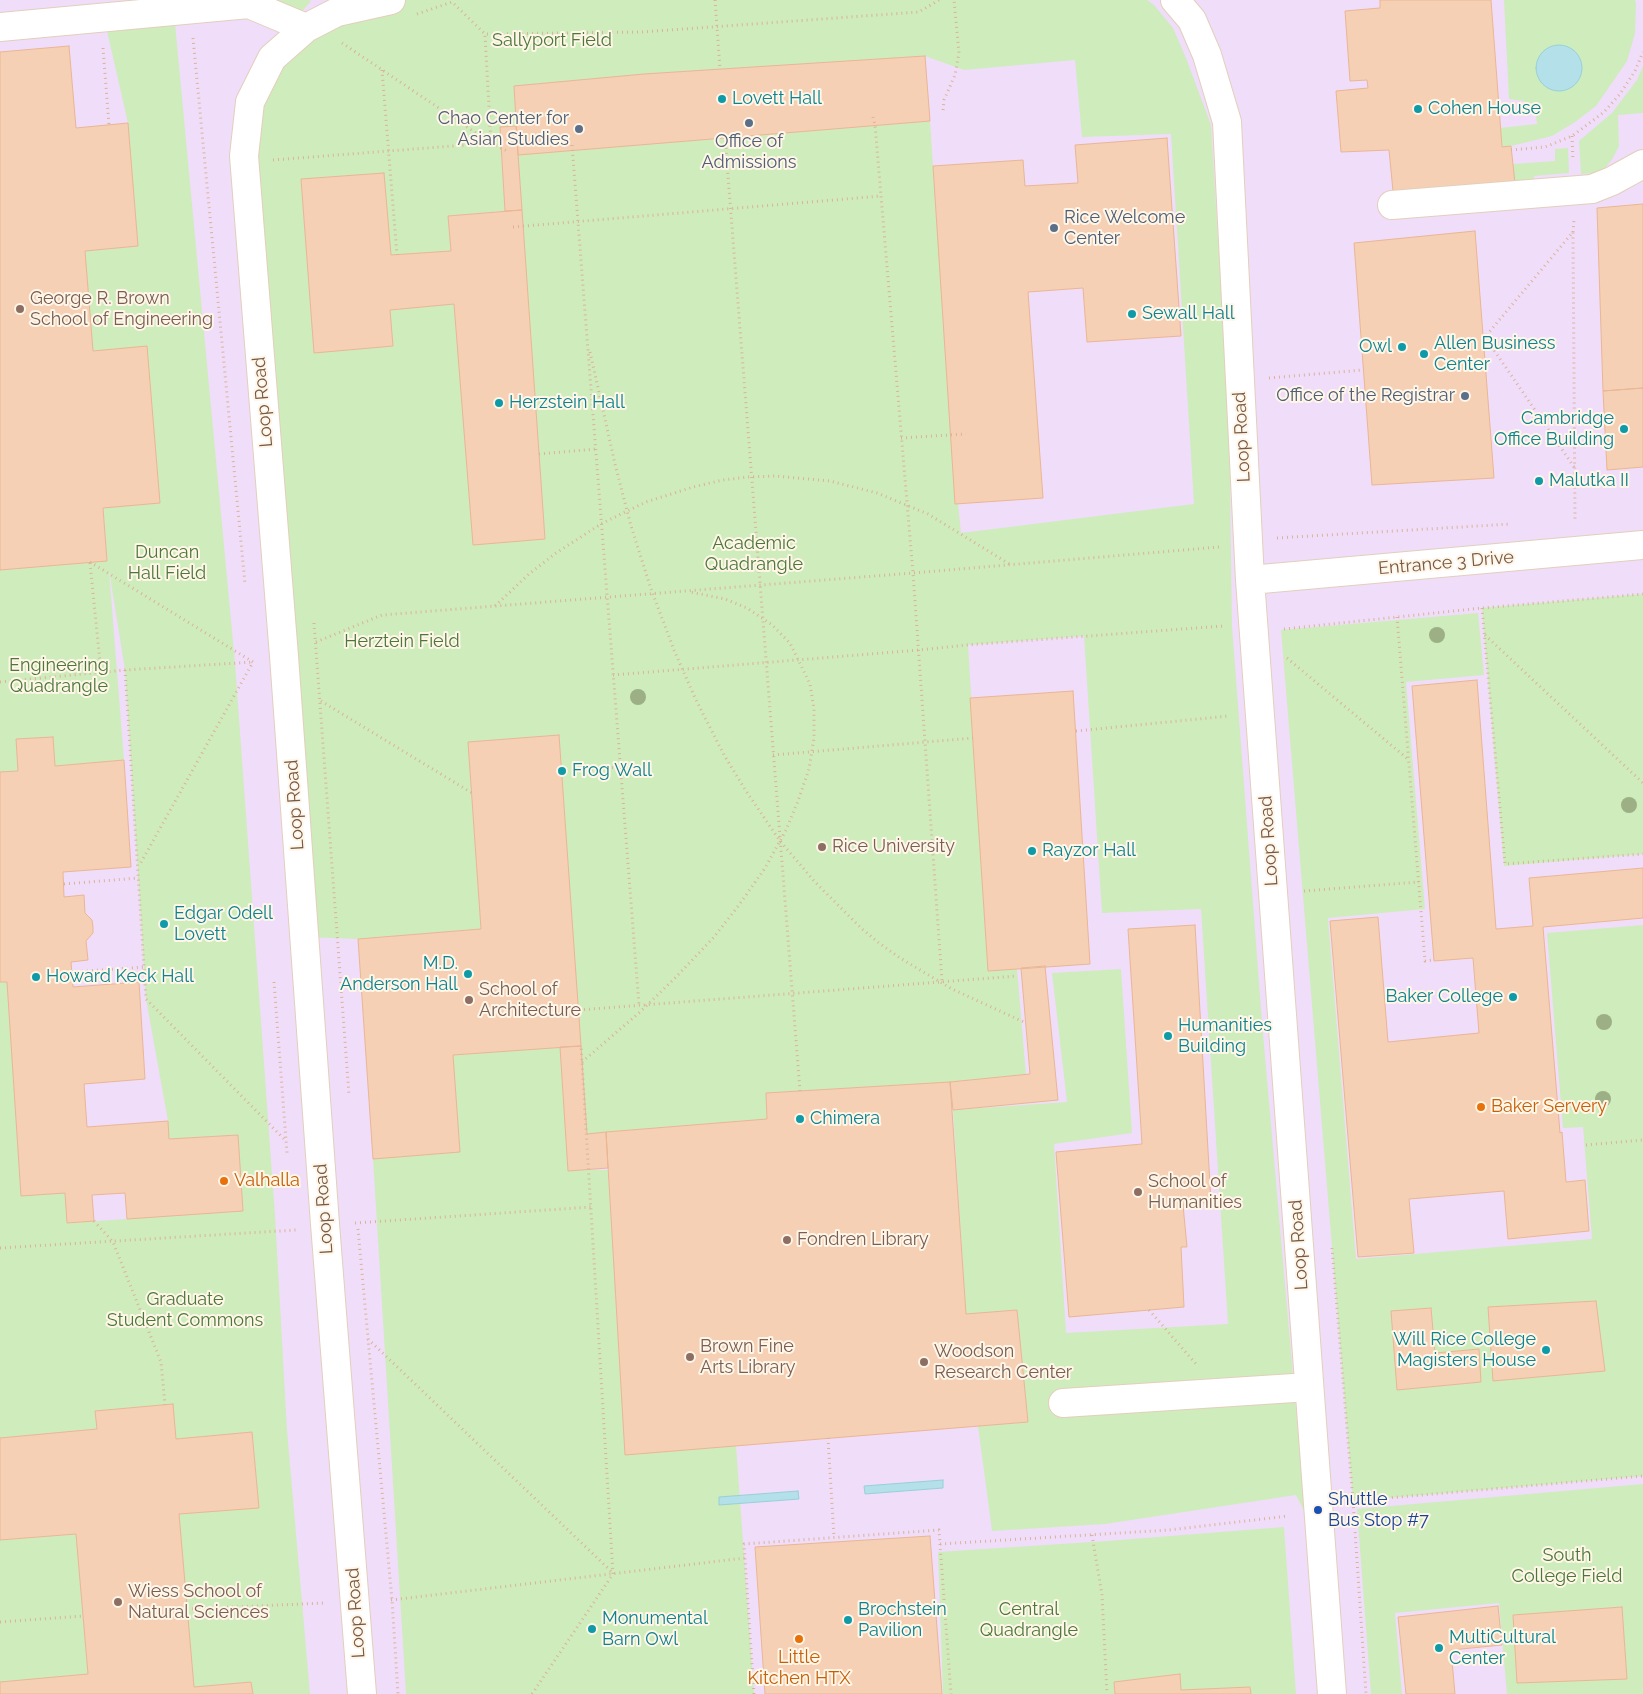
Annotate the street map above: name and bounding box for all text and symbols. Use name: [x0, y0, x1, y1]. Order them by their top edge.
park label: Sallyport Field: [492, 30, 612, 52]
place label: Lovett Hall: [732, 88, 822, 110]
marker: Lovett Hall: [716, 93, 728, 105]
place label: Cohen House: [1428, 98, 1541, 120]
marker: Cohen House: [1412, 103, 1424, 115]
place label: Chao Center for Asian Studies: [438, 108, 569, 150]
marker: Office of Admissions: [743, 117, 755, 129]
marker: Chao Center for Asian Studies: [573, 123, 585, 135]
place label: Office of Admissions: [702, 131, 796, 173]
place label: Rice Welcome Center: [1064, 207, 1185, 250]
marker: Rice Welcome Center: [1048, 222, 1060, 234]
place label: George R. Brown School of Engineering: [30, 288, 213, 330]
marker: George R. Brown School of Engineering: [14, 303, 26, 315]
place label: Sewall Hall: [1142, 303, 1235, 325]
marker: Sewall Hall: [1126, 308, 1138, 320]
place label: Allen Business Center: [1434, 333, 1555, 376]
place label: Owl: [1359, 336, 1392, 358]
marker: Owl: [1396, 341, 1408, 353]
marker: Allen Business Center: [1418, 348, 1430, 360]
street label: Loop Road: [248, 356, 278, 448]
place label: Office of the Registrar: [1276, 385, 1455, 407]
marker: Office of the Registrar: [1459, 390, 1471, 402]
street label: Loop Road: [1229, 391, 1255, 483]
place label: Herzstein Hall: [509, 392, 625, 414]
marker: Herzstein Hall: [493, 397, 505, 409]
place label: Cambridge Office Building: [1494, 408, 1614, 450]
marker: Cambridge Office Building: [1618, 423, 1630, 435]
place label: Malutka II: [1549, 470, 1629, 492]
marker: Malutka II: [1533, 475, 1545, 487]
park label: Academic Quadrangle: [705, 533, 803, 576]
park label: Duncan Hall Field: [128, 542, 206, 584]
street label: Entrance 3 Drive: [1377, 546, 1515, 580]
park label: Herztein Field: [344, 631, 460, 653]
park label: Engineering Quadrangle: [9, 655, 109, 698]
street label: Loop Road: [281, 759, 309, 851]
place label: Frog Wall: [572, 760, 652, 782]
marker: Frog Wall: [556, 765, 568, 777]
street label: Loop Road: [1255, 795, 1283, 887]
place label: Rice University: [832, 836, 955, 858]
place label: Rayzor Hall: [1042, 840, 1136, 862]
marker: Rice University: [816, 841, 828, 853]
marker: Rayzor Hall: [1026, 845, 1038, 857]
place label: Edgar Odell Lovett: [174, 903, 273, 946]
marker: Edgar Odell Lovett: [158, 918, 170, 930]
place label: M.D. Anderson Hall: [340, 953, 458, 996]
place label: Howard Keck Hall: [46, 966, 194, 988]
marker: M.D. Anderson Hall: [462, 968, 474, 980]
marker: Howard Keck Hall: [30, 971, 42, 983]
place label: School of Architecture: [479, 979, 581, 1022]
place label: Baker College: [1386, 986, 1503, 1008]
marker: Baker College: [1507, 991, 1519, 1003]
marker: School of Architecture: [463, 994, 475, 1006]
place label: Humanities Building: [1178, 1015, 1272, 1058]
marker: Humanities Building: [1162, 1030, 1174, 1042]
place label: Baker Servery: [1491, 1096, 1607, 1118]
marker: Baker Servery: [1475, 1101, 1487, 1113]
place label: Chimera: [810, 1108, 880, 1130]
marker: Chimera: [794, 1113, 806, 1125]
street label: Loop Road: [310, 1163, 338, 1255]
place label: Valhalla: [234, 1170, 300, 1192]
place label: School of Humanities: [1148, 1171, 1242, 1214]
marker: Valhalla: [218, 1175, 230, 1187]
marker: School of Humanities: [1132, 1186, 1144, 1198]
street label: Loop Road: [1285, 1199, 1313, 1291]
place label: Fondren Library: [797, 1229, 929, 1251]
marker: Fondren Library: [781, 1234, 793, 1246]
park label: Graduate Student Commons: [107, 1289, 263, 1332]
place label: Will Rice College Magisters House: [1393, 1329, 1536, 1372]
place label: Brown Fine Arts Library: [700, 1336, 795, 1378]
place label: Woodson Research Center: [934, 1341, 1072, 1384]
marker: Will Rice College Magisters House: [1540, 1344, 1552, 1356]
marker: Brown Fine Arts Library: [684, 1351, 696, 1363]
marker: Woodson Research Center: [918, 1356, 930, 1368]
place label: Shuttle Bus Stop #7: [1328, 1489, 1429, 1532]
marker: Shuttle Bus Stop #7: [1312, 1504, 1324, 1516]
park label: South College Field: [1512, 1545, 1622, 1588]
street label: Loop Road: [342, 1567, 370, 1659]
place label: Wiess School of Natural Sciences: [128, 1581, 269, 1624]
marker: Wiess School of Natural Sciences: [112, 1596, 124, 1608]
place label: Brochstein Pavilion: [858, 1599, 947, 1642]
park label: Central Quadrangle: [980, 1599, 1078, 1642]
place label: Monumental Barn Owl: [602, 1608, 708, 1650]
marker: Brochstein Pavilion: [842, 1614, 854, 1626]
marker: Monumental Barn Owl: [586, 1623, 598, 1635]
place label: MultiCultural Center: [1449, 1627, 1556, 1670]
marker: Little Kitchen HTX: [793, 1633, 805, 1645]
marker: MultiCultural Center: [1433, 1642, 1445, 1654]
place label: Little Kitchen HTX: [747, 1647, 851, 1690]

